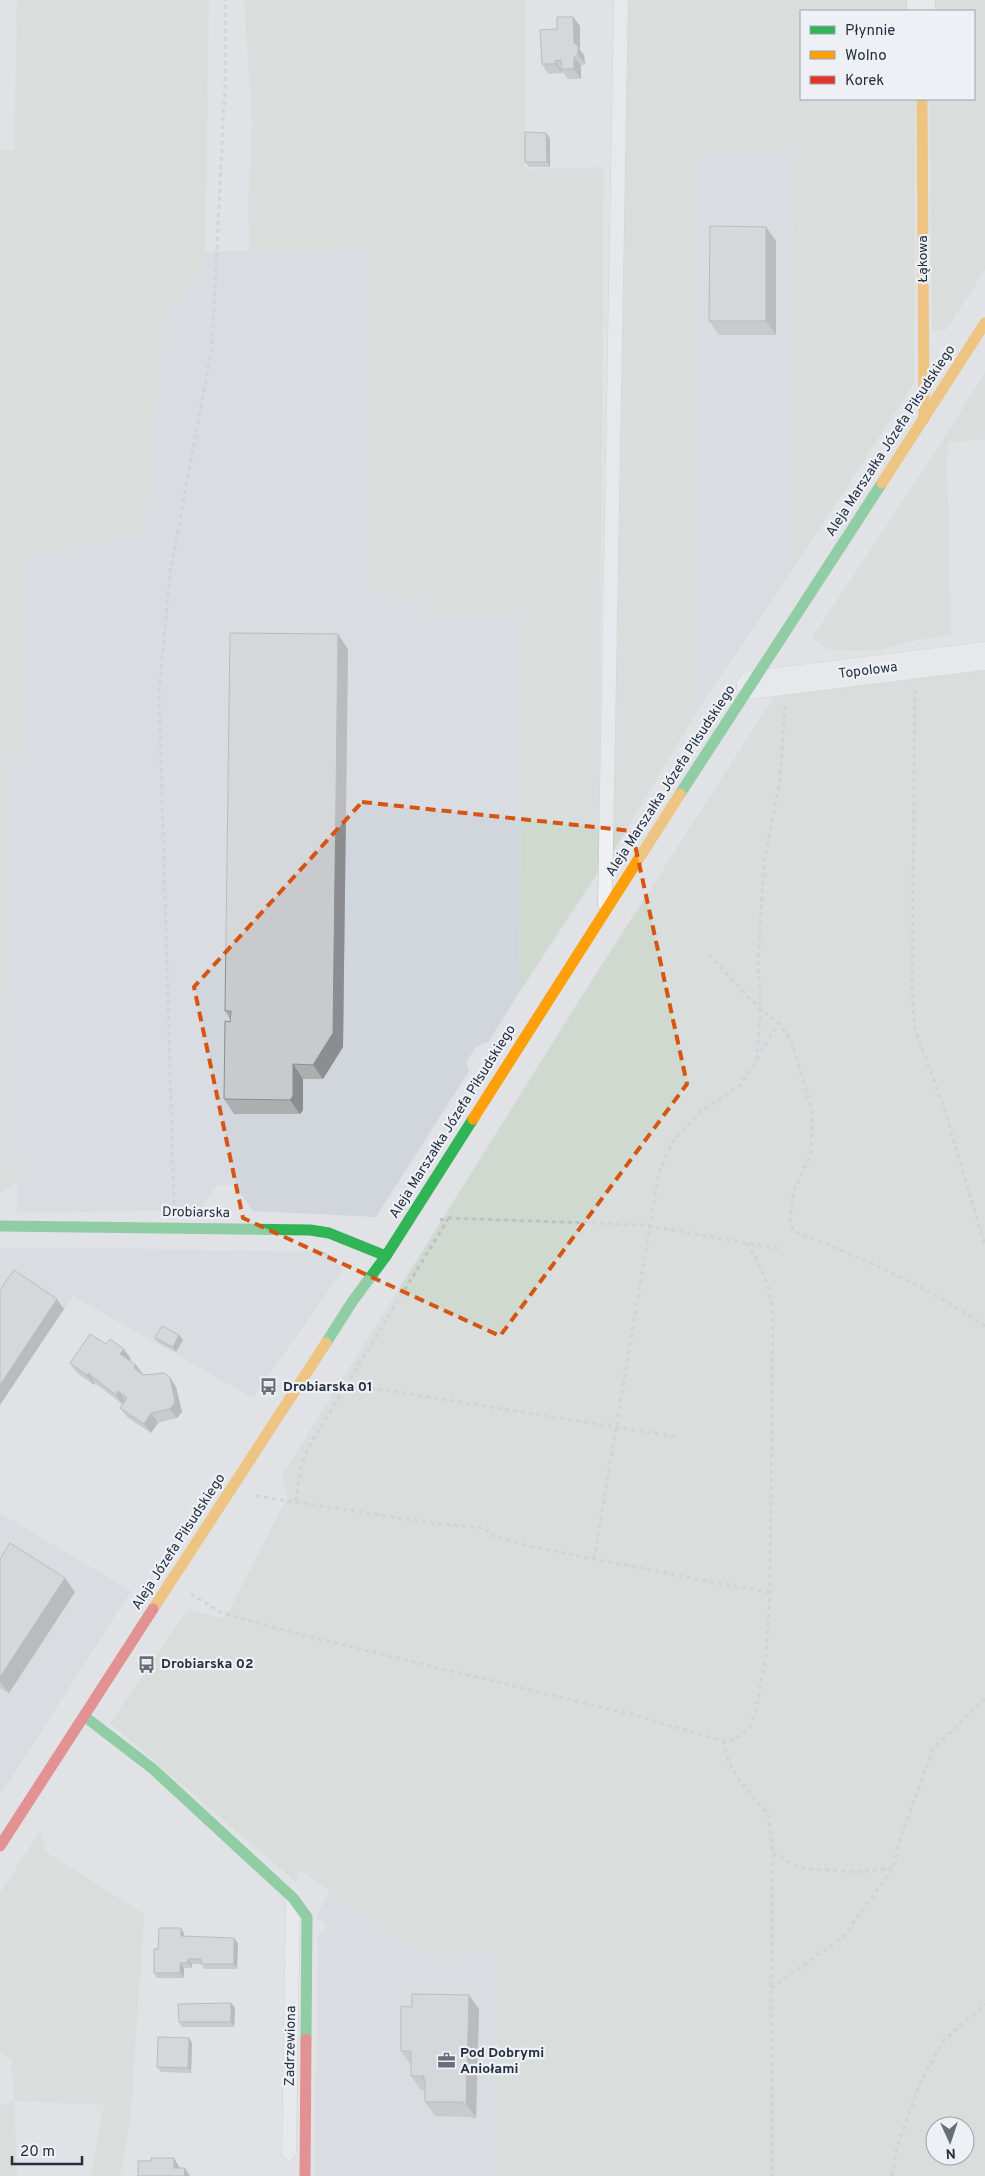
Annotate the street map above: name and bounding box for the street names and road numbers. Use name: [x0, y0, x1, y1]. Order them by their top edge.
street label: Łąkowa: [915, 235, 932, 283]
street label: Aleja Marszałka Józefa Piłsudskiego: [823, 342, 959, 540]
street label: Topolowa: [838, 659, 898, 683]
street label: Aleja Marszałka Józefa Piłsudskiego: [603, 682, 739, 880]
street label: Aleja Marszałka Józefa Piłsudskiego: [386, 1022, 520, 1222]
street label: Drobiarska: [162, 1204, 230, 1222]
street label: Aleja Józefa Piłsudskiego: [129, 1471, 230, 1613]
street label: Zadrzewiona: [282, 2005, 300, 2087]

